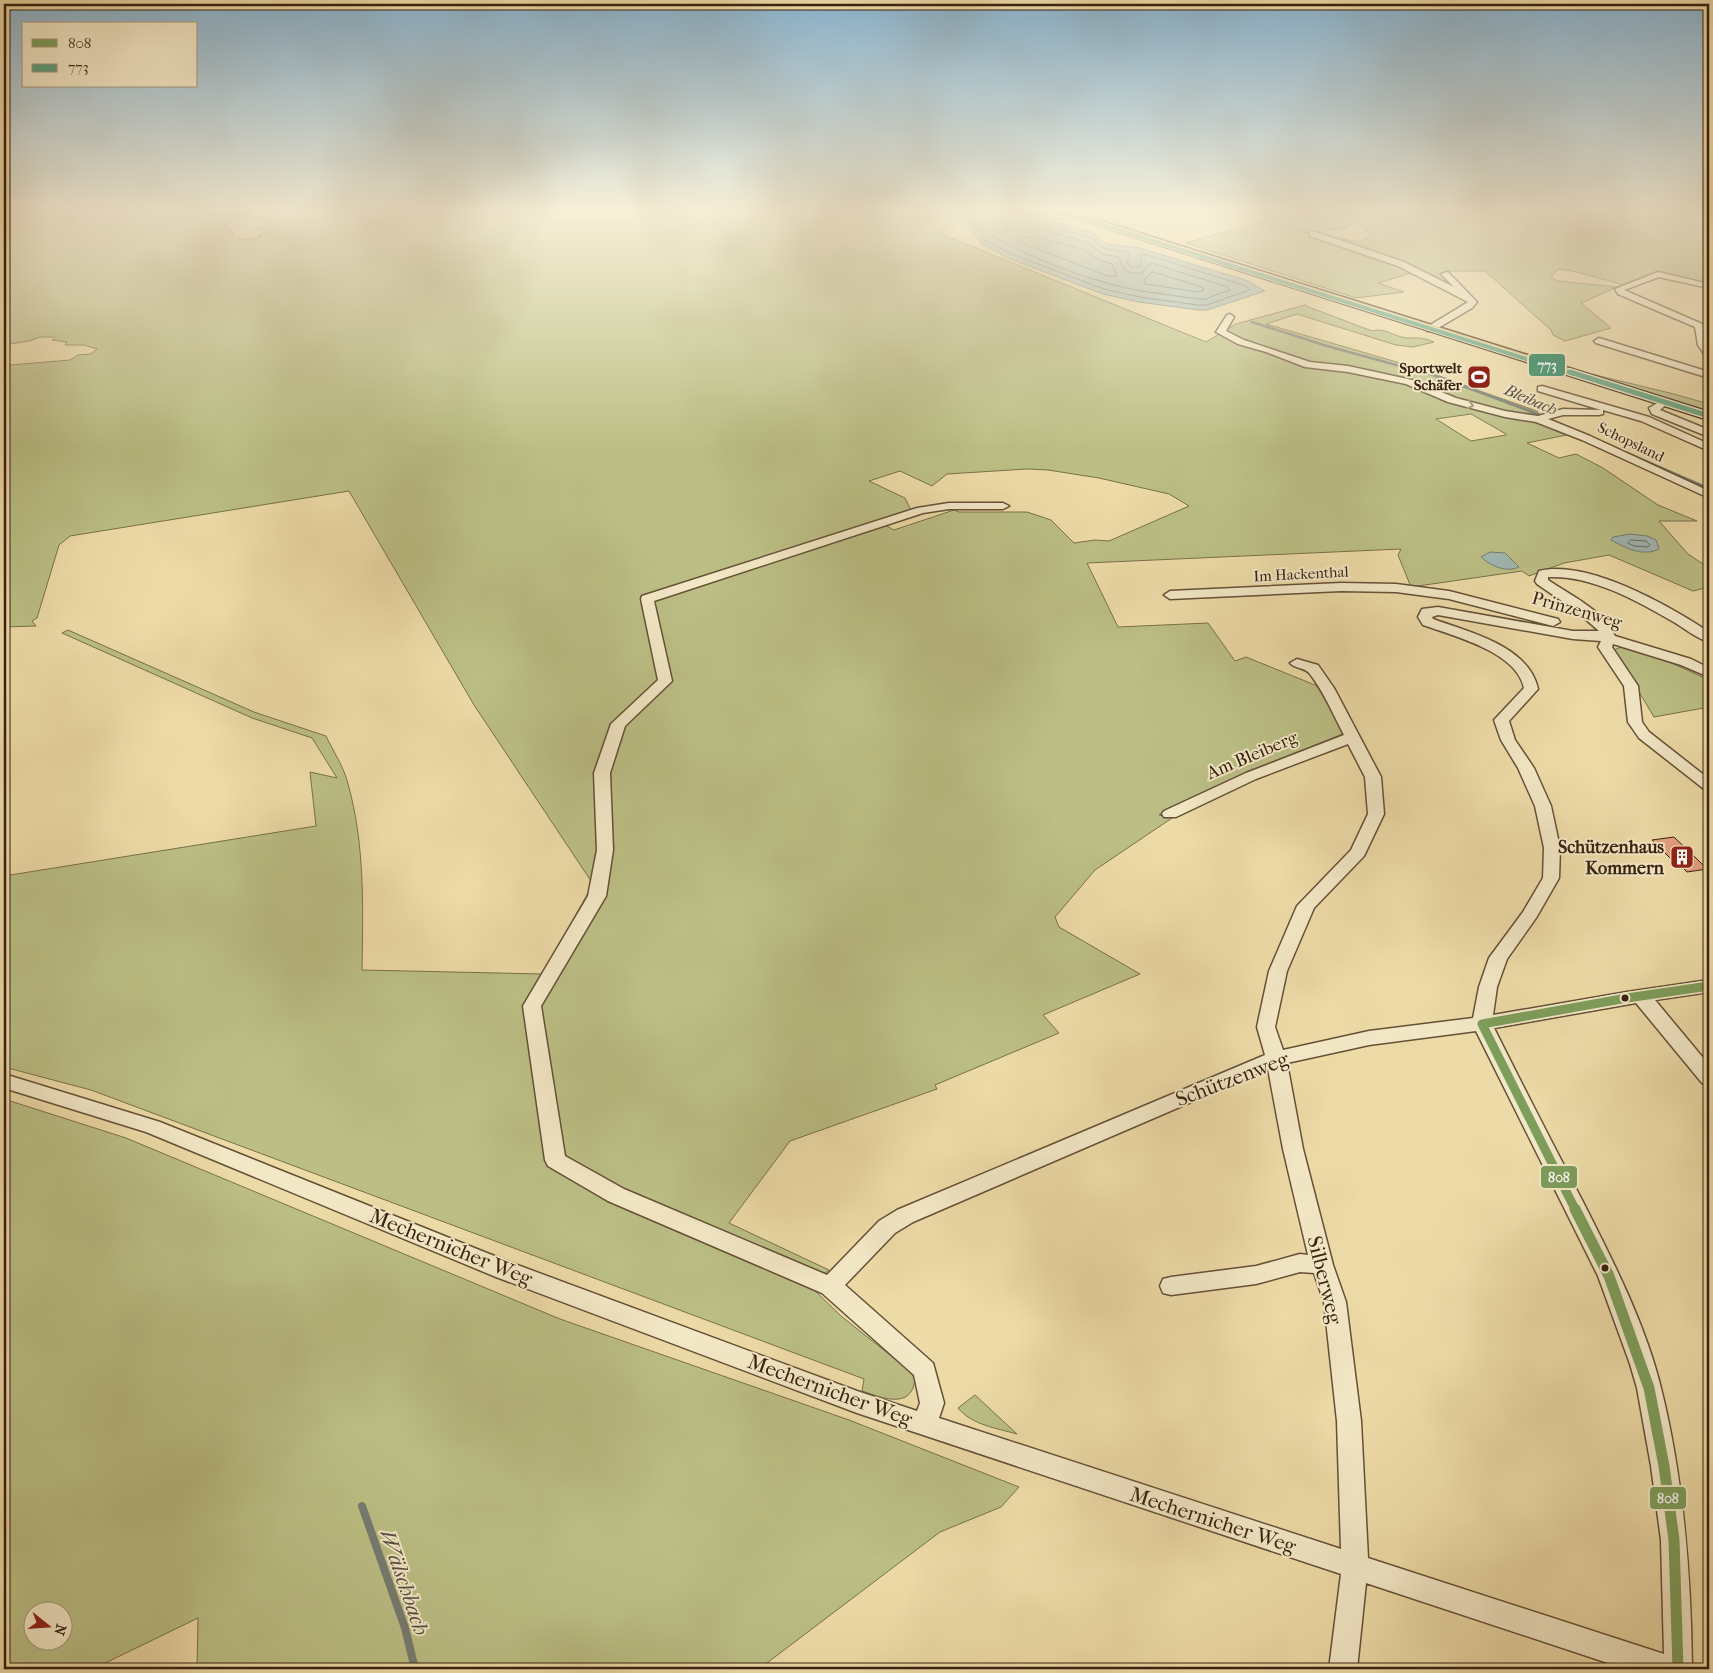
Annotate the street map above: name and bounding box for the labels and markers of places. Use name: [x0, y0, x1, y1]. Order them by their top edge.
place label: Sportwelt Schäfer: [1399, 359, 1463, 394]
sports icon: Sportwelt Schäfer: [1466, 364, 1492, 390]
place label: Schützenhaus Kommern: [1558, 837, 1665, 879]
building icon: Schützenhaus Kommern: [1669, 844, 1695, 870]
unlabelled marker: [1620, 993, 1630, 1003]
unlabelled marker: [1600, 1263, 1610, 1273]

